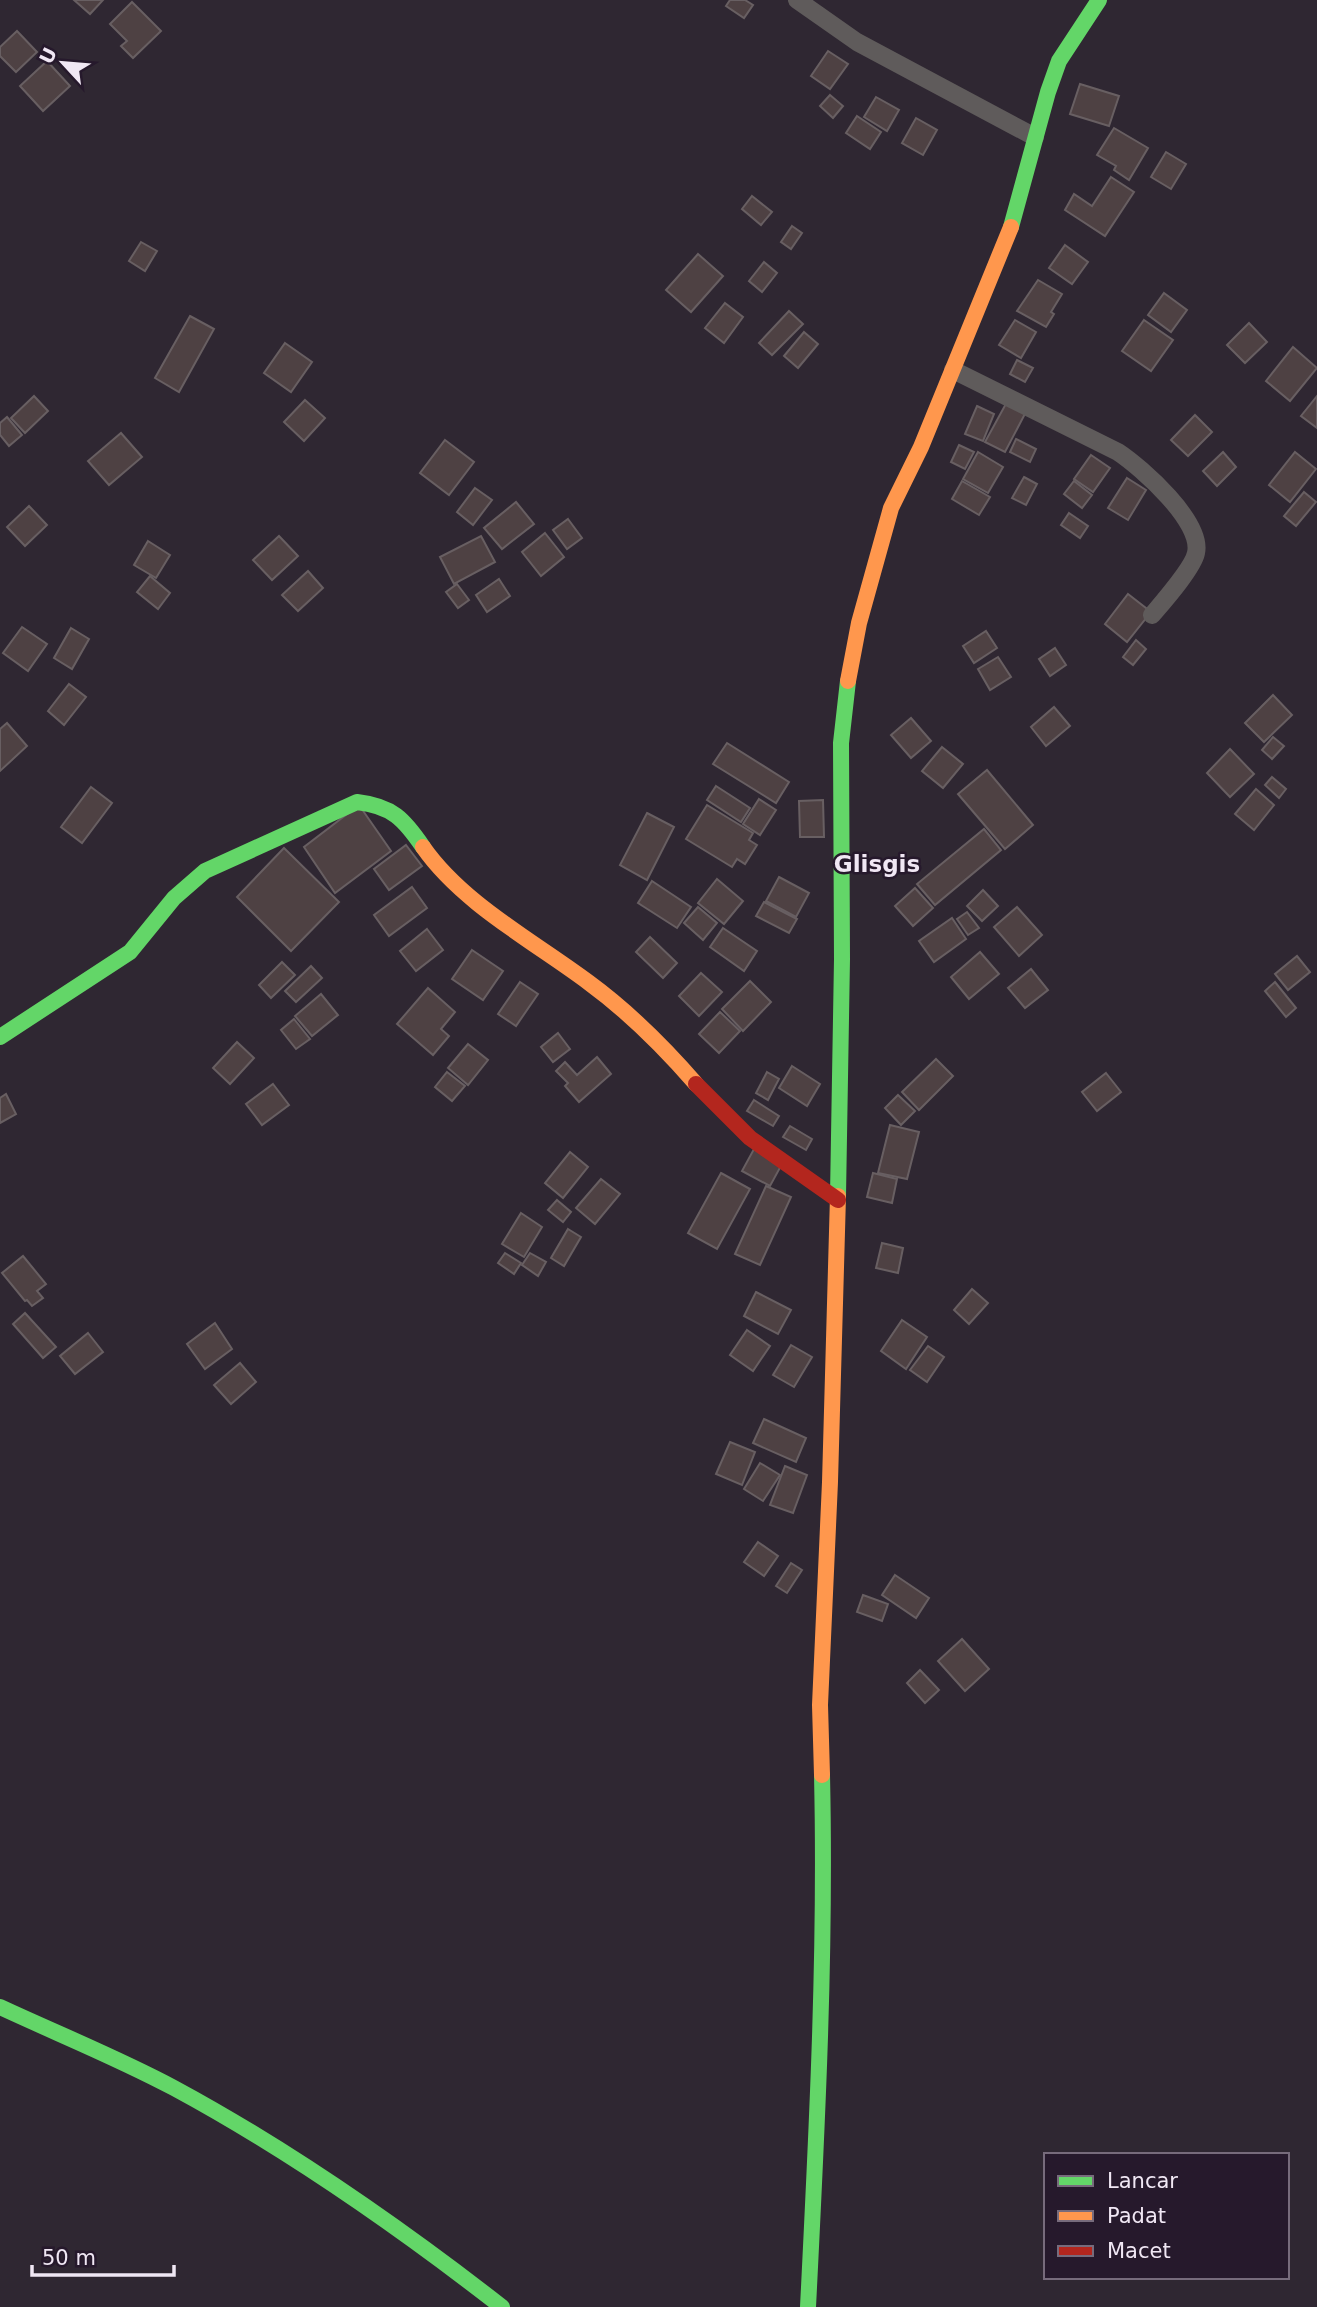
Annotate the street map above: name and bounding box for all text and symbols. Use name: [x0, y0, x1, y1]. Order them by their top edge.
north arrow: [28, 28, 98, 98]
text: U: [34, 44, 61, 67]
district label: Glisgis: [834, 851, 920, 877]
legend: [1044, 2153, 1289, 2279]
text: Lancar: [1107, 2169, 1178, 2193]
text: Padat: [1107, 2204, 1166, 2228]
scale bar: [32, 2234, 173, 2278]
text: Macet: [1107, 2239, 1171, 2263]
text: 50 m: [42, 2246, 96, 2270]

